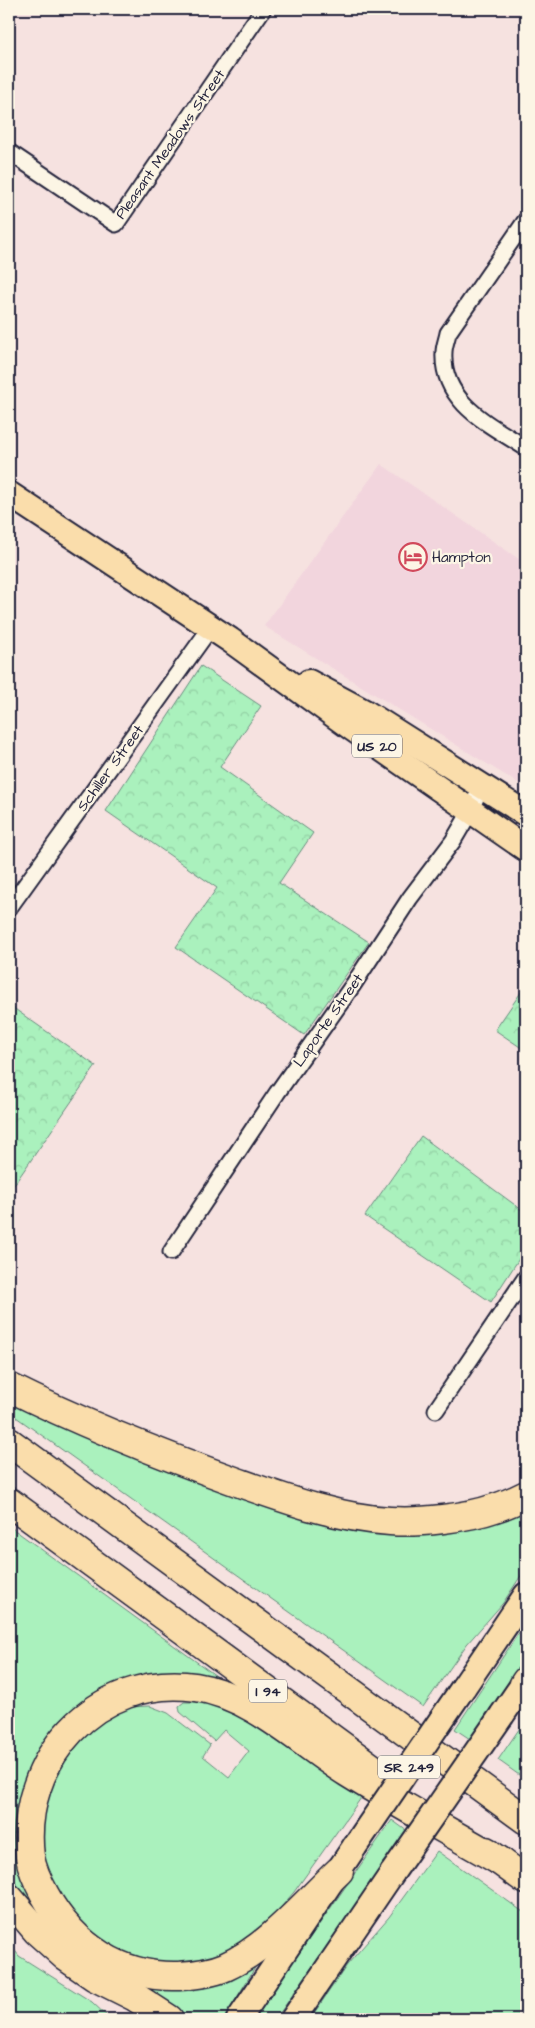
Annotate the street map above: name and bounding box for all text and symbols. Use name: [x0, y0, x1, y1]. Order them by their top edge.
street label: Pleasant Meadows Street: [111, 65, 230, 223]
hotel icon: Hampton: [398, 542, 428, 572]
place label: Hampton: [432, 547, 491, 568]
street label: Schiller Street: [72, 721, 149, 816]
road number: US 20: [352, 734, 402, 758]
street label: Laporte Street: [288, 969, 368, 1071]
road number: I 94: [249, 1680, 287, 1702]
road number: SR 249: [378, 1755, 440, 1778]

